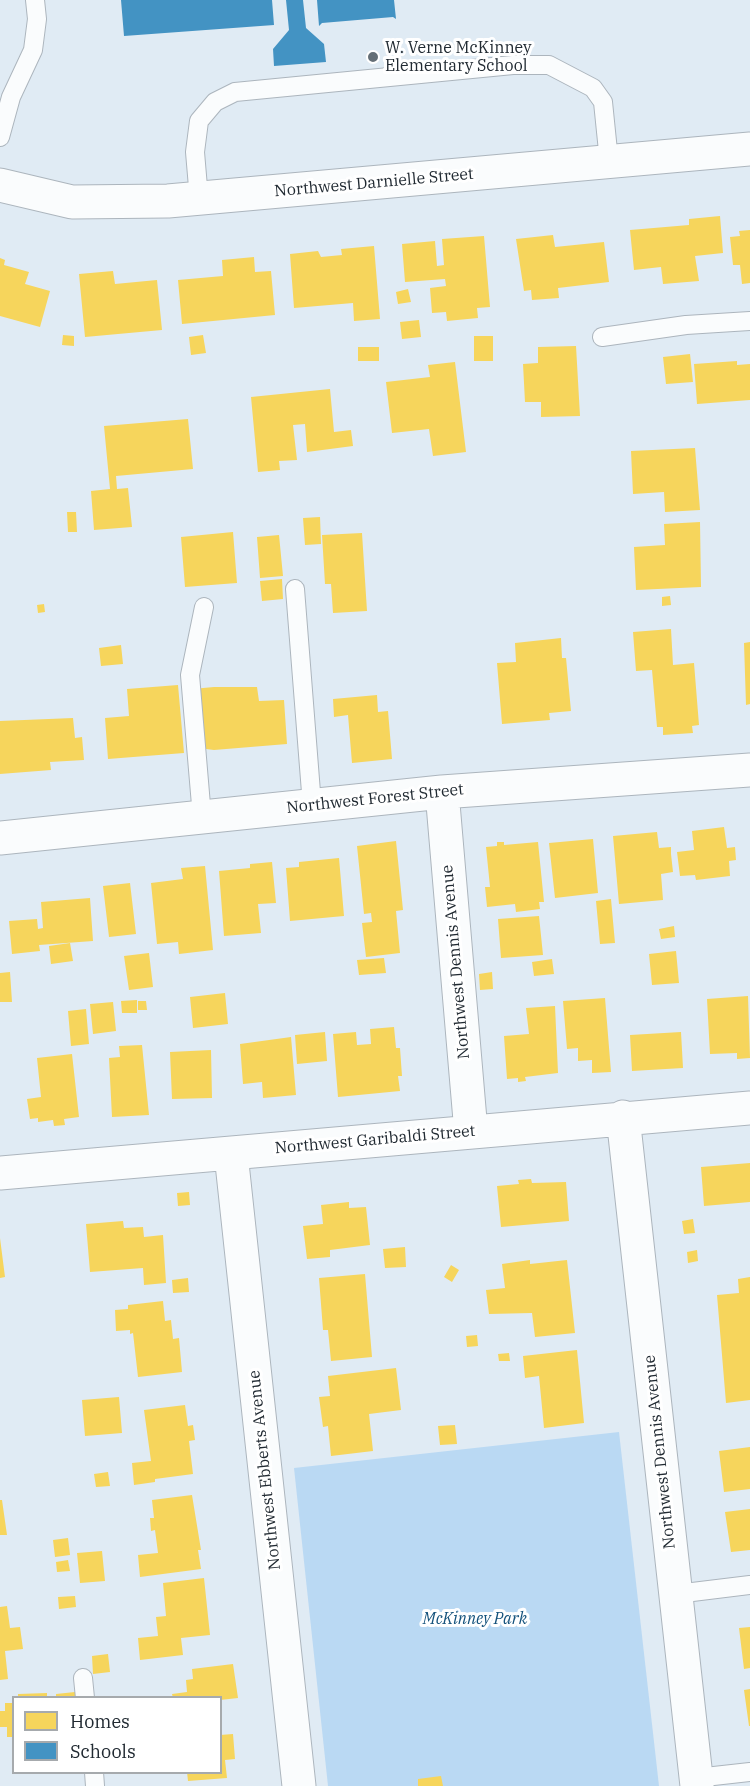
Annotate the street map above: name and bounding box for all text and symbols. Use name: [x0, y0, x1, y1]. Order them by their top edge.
place label: W. Verne McKinney Elementary School: [385, 38, 532, 76]
marker: W. Verne McKinney Elementary School: [366, 50, 380, 64]
street label: Northwest Darnielle Street: [274, 165, 474, 201]
street label: Northwest Forest Street: [285, 780, 465, 818]
street label: Northwest Dennis Avenue: [438, 864, 474, 1060]
street label: Northwest Garibaldi Street: [274, 1122, 476, 1158]
street label: Northwest Dennis Avenue: [640, 1354, 680, 1550]
street label: Northwest Ebberts Avenue: [245, 1369, 285, 1571]
park label: McKinney Park: [423, 1609, 527, 1629]
legend: [12, 1696, 222, 1774]
text: Homes: [70, 1710, 130, 1733]
text: Schools: [70, 1740, 136, 1763]

